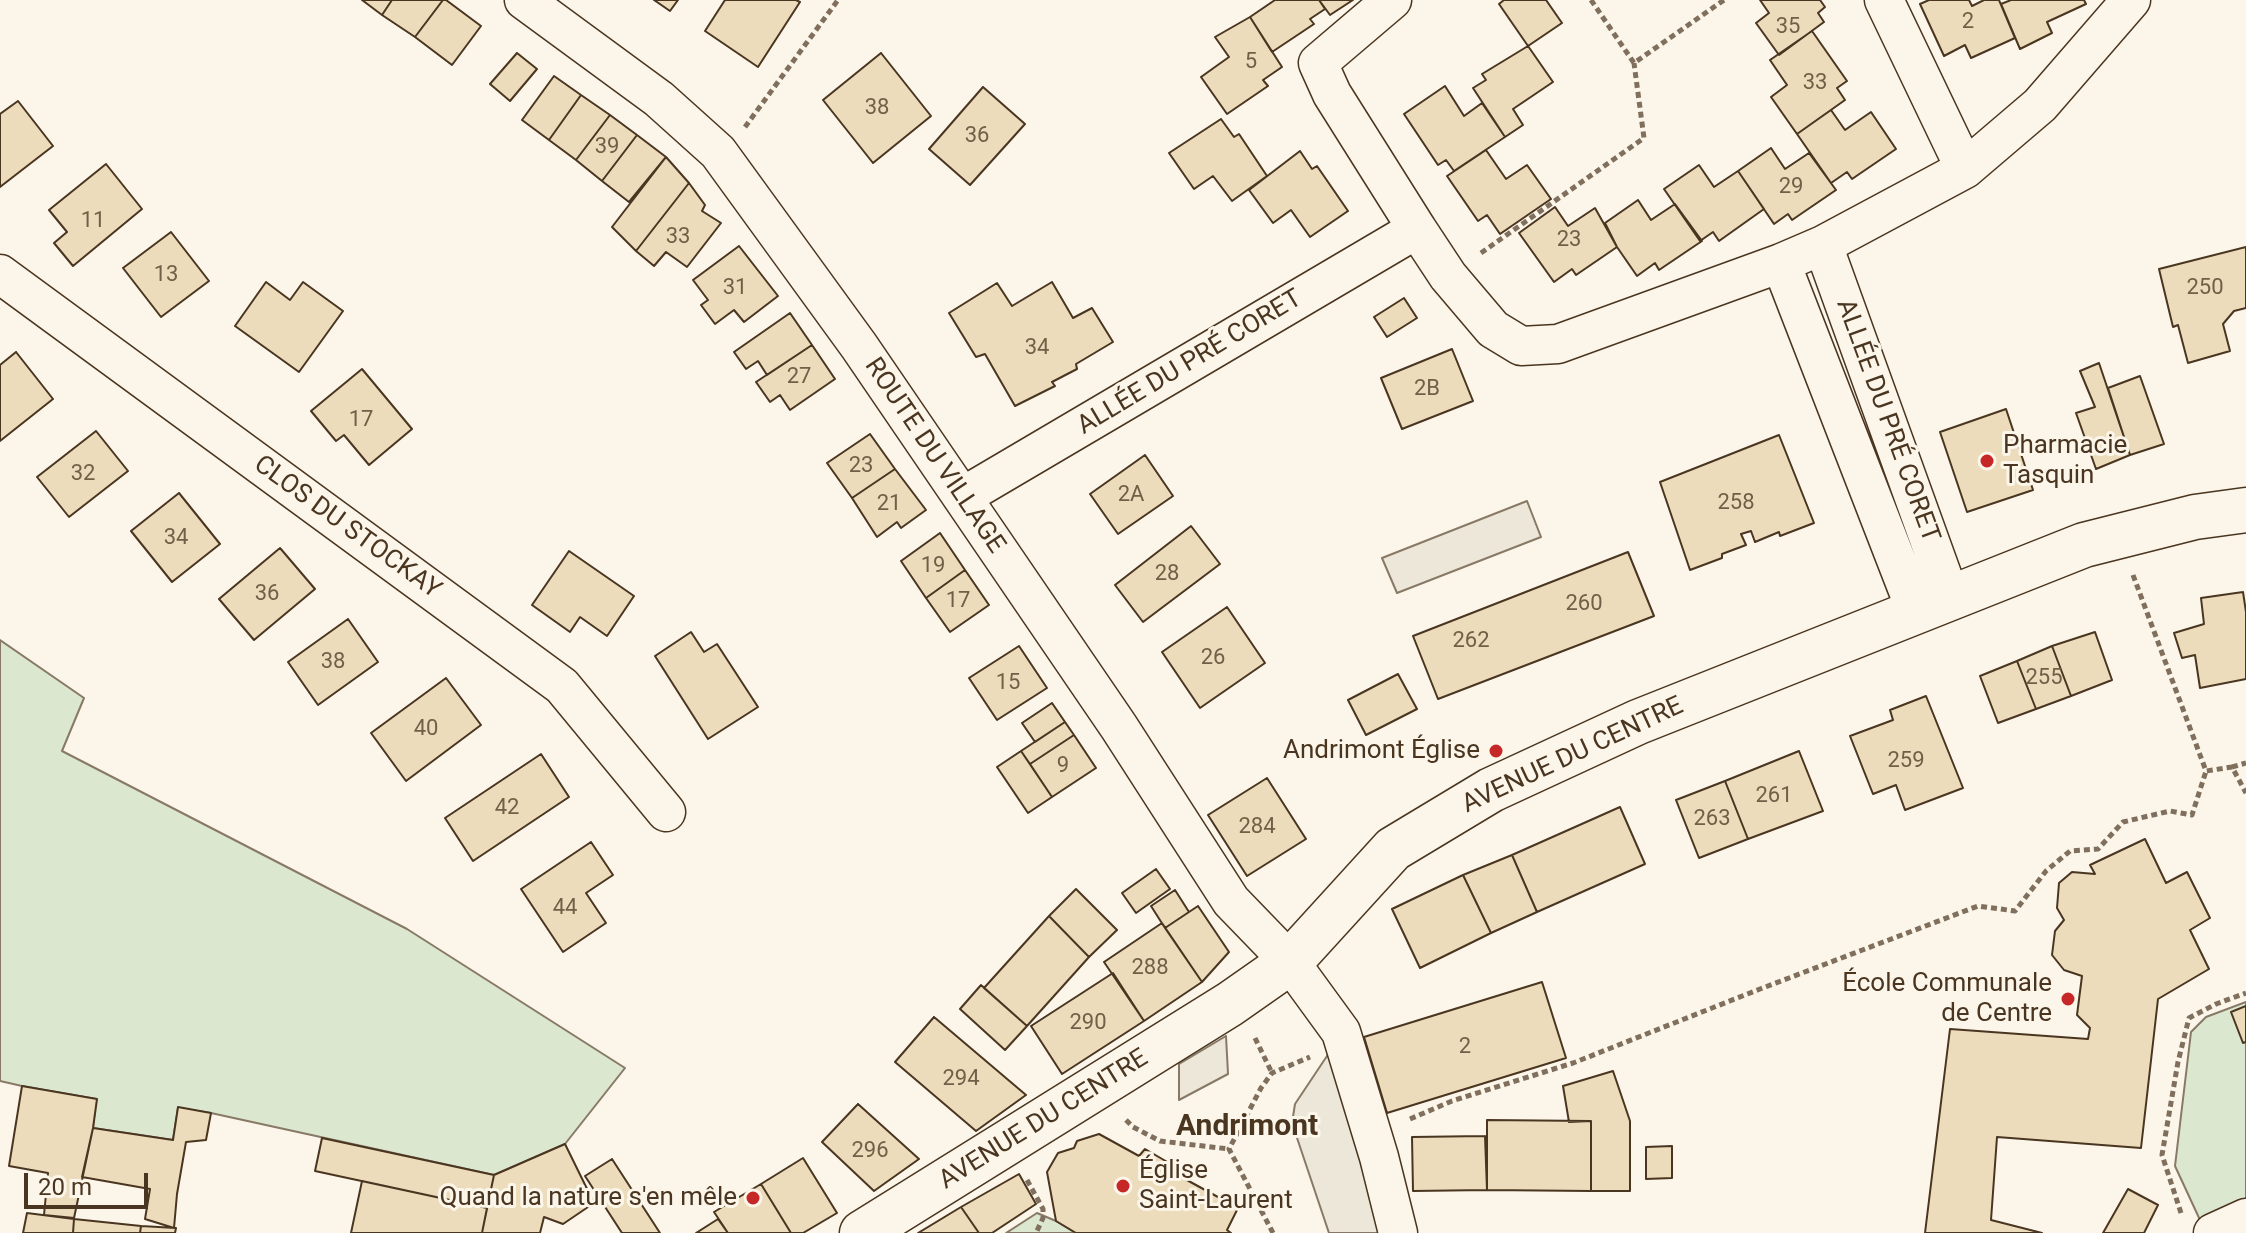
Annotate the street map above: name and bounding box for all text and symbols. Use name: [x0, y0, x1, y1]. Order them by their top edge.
house number: 2: [1962, 9, 1974, 35]
house number: 35: [1776, 14, 1800, 40]
house number: 5: [1245, 49, 1257, 75]
house number: 33: [1803, 70, 1827, 96]
house number: 38: [865, 95, 889, 121]
house number: 36: [965, 123, 989, 149]
house number: 39: [595, 134, 619, 160]
house number: 29: [1779, 174, 1803, 200]
house number: 11: [81, 208, 105, 234]
house number: 33: [666, 224, 690, 250]
house number: 23: [1557, 227, 1581, 253]
house number: 13: [154, 262, 178, 288]
house number: 31: [723, 275, 747, 301]
house number: 250: [2186, 275, 2224, 301]
street label: ALLÉE DU PRÉ CORET: [1072, 284, 1308, 442]
street label: ALLÉE DU PRÉ CORET: [1828, 295, 1946, 547]
house number: 34: [1025, 335, 1049, 361]
street label: ROUTE DU VILLAGE: [857, 352, 1011, 560]
house number: 27: [787, 364, 811, 390]
house number: 2B: [1414, 376, 1440, 402]
house number: 17: [349, 407, 373, 433]
place label: Pharmacie Tasquin: [2003, 430, 2127, 492]
street label: CLOS DU STOCKAY: [247, 450, 447, 606]
marker: Pharmacie Tasquin: [1978, 452, 1996, 470]
house number: 23: [849, 453, 873, 479]
house number: 32: [71, 461, 95, 487]
house number: 2A: [1118, 482, 1144, 508]
house number: 258: [1717, 490, 1755, 516]
house number: 21: [877, 491, 901, 517]
house number: 34: [164, 525, 188, 551]
house number: 19: [921, 553, 945, 579]
house number: 28: [1155, 561, 1179, 587]
house number: 36: [255, 581, 279, 607]
house number: 17: [946, 588, 970, 614]
house number: 260: [1565, 591, 1603, 617]
house number: 262: [1452, 628, 1490, 654]
house number: 26: [1201, 645, 1225, 671]
house number: 38: [321, 649, 345, 675]
house number: 255: [2025, 665, 2063, 691]
house number: 15: [996, 670, 1020, 696]
street label: AVENUE DU CENTRE: [1457, 691, 1689, 821]
house number: 40: [414, 716, 438, 742]
place label: Andrimont Église: [1283, 735, 1480, 767]
marker: Andrimont Église: [1487, 742, 1505, 760]
house number: 259: [1887, 748, 1925, 774]
house number: 9: [1057, 753, 1069, 779]
house number: 261: [1755, 783, 1793, 809]
house number: 42: [495, 795, 519, 821]
house number: 263: [1693, 806, 1731, 832]
house number: 284: [1238, 814, 1276, 840]
house number: 44: [553, 895, 577, 921]
house number: 288: [1131, 955, 1169, 981]
place label: École Communale de Centre: [1842, 968, 2052, 1030]
marker: École Communale de Centre: [2059, 990, 2077, 1008]
house number: 290: [1069, 1010, 1107, 1036]
house number: 2: [1459, 1034, 1471, 1060]
street label: AVENUE DU CENTRE: [934, 1043, 1154, 1197]
house number: 294: [942, 1066, 980, 1092]
district label: Andrimont: [1176, 1109, 1318, 1145]
house number: 296: [851, 1138, 889, 1164]
place label: Église Saint-Laurent: [1139, 1155, 1293, 1216]
scale bar: [28, 1157, 152, 1207]
text: 20 m: [38, 1173, 92, 1201]
marker: Église Saint-Laurent: [1114, 1177, 1132, 1195]
place label: Quand la nature s'en mêle: [440, 1182, 737, 1214]
marker: Quand la nature s'en mêle: [744, 1189, 762, 1207]

